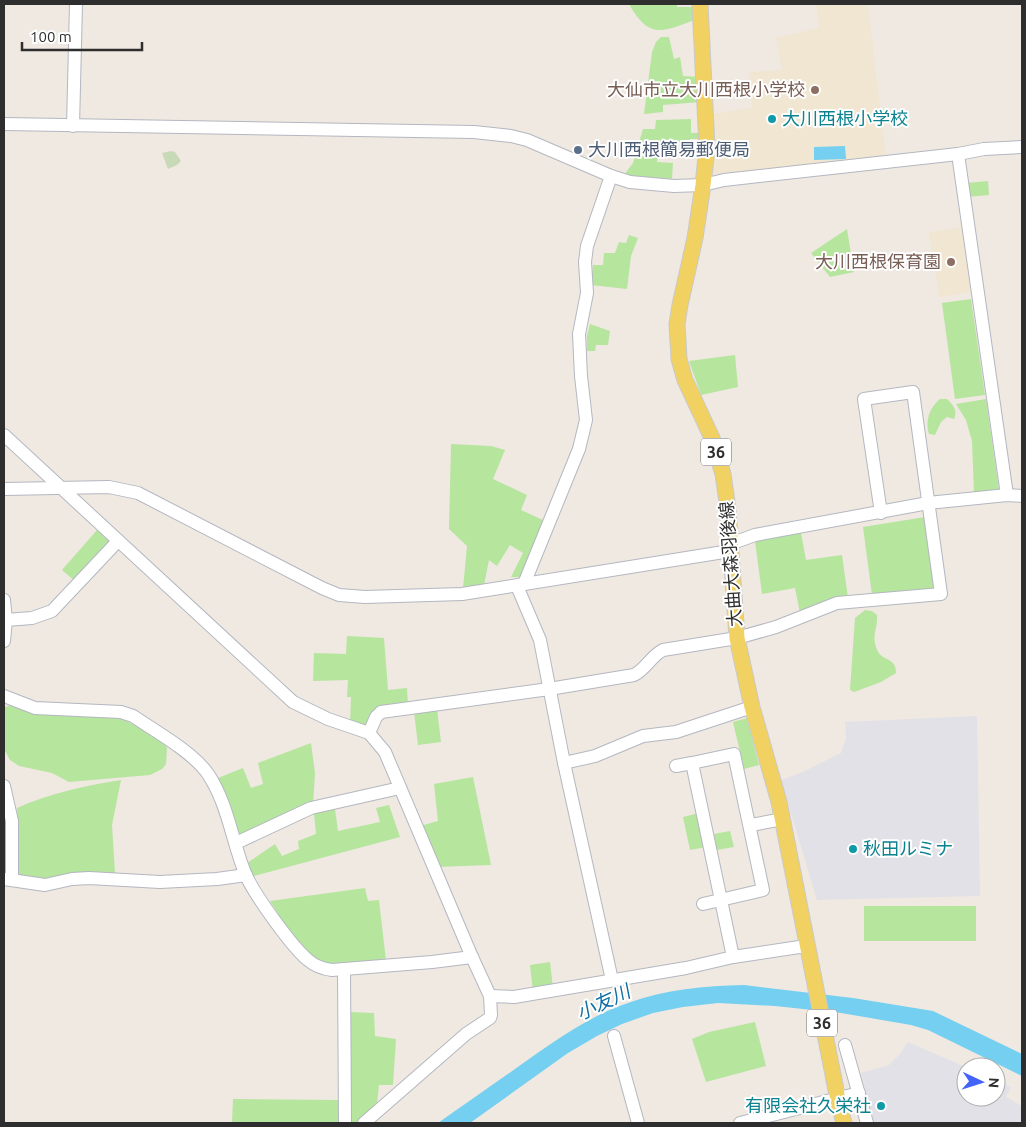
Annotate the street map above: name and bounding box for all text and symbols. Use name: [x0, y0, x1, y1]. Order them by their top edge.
scale bar: [22, 20, 142, 52]
text: 100 m: [30, 28, 72, 45]
place label: 大仙市立大川西根小学校: [607, 79, 805, 99]
marker: 大仙市立大川西根小学校: [809, 84, 821, 96]
place label: 大川西根小学校: [782, 108, 908, 128]
marker: 大川西根小学校: [766, 113, 778, 125]
place label: 大川西根簡易郵便局: [588, 139, 750, 159]
marker: 大川西根簡易郵便局: [572, 144, 584, 156]
place label: 大川西根保育園: [815, 251, 941, 271]
marker: 大川西根保育園: [945, 256, 957, 268]
road number: 36: [701, 438, 731, 466]
street label: 大曲大森羽後線: [716, 501, 744, 628]
place label: 秋田ルミナ: [863, 838, 953, 858]
marker: 秋田ルミナ: [847, 843, 859, 855]
water label: 小友川: [573, 979, 635, 1024]
road number: 36: [807, 1010, 837, 1036]
north arrow: [956, 1057, 1006, 1107]
text: N: [986, 1077, 1002, 1089]
place label: 有限会社久栄社: [745, 1095, 871, 1115]
marker: 有限会社久栄社: [875, 1100, 887, 1112]

